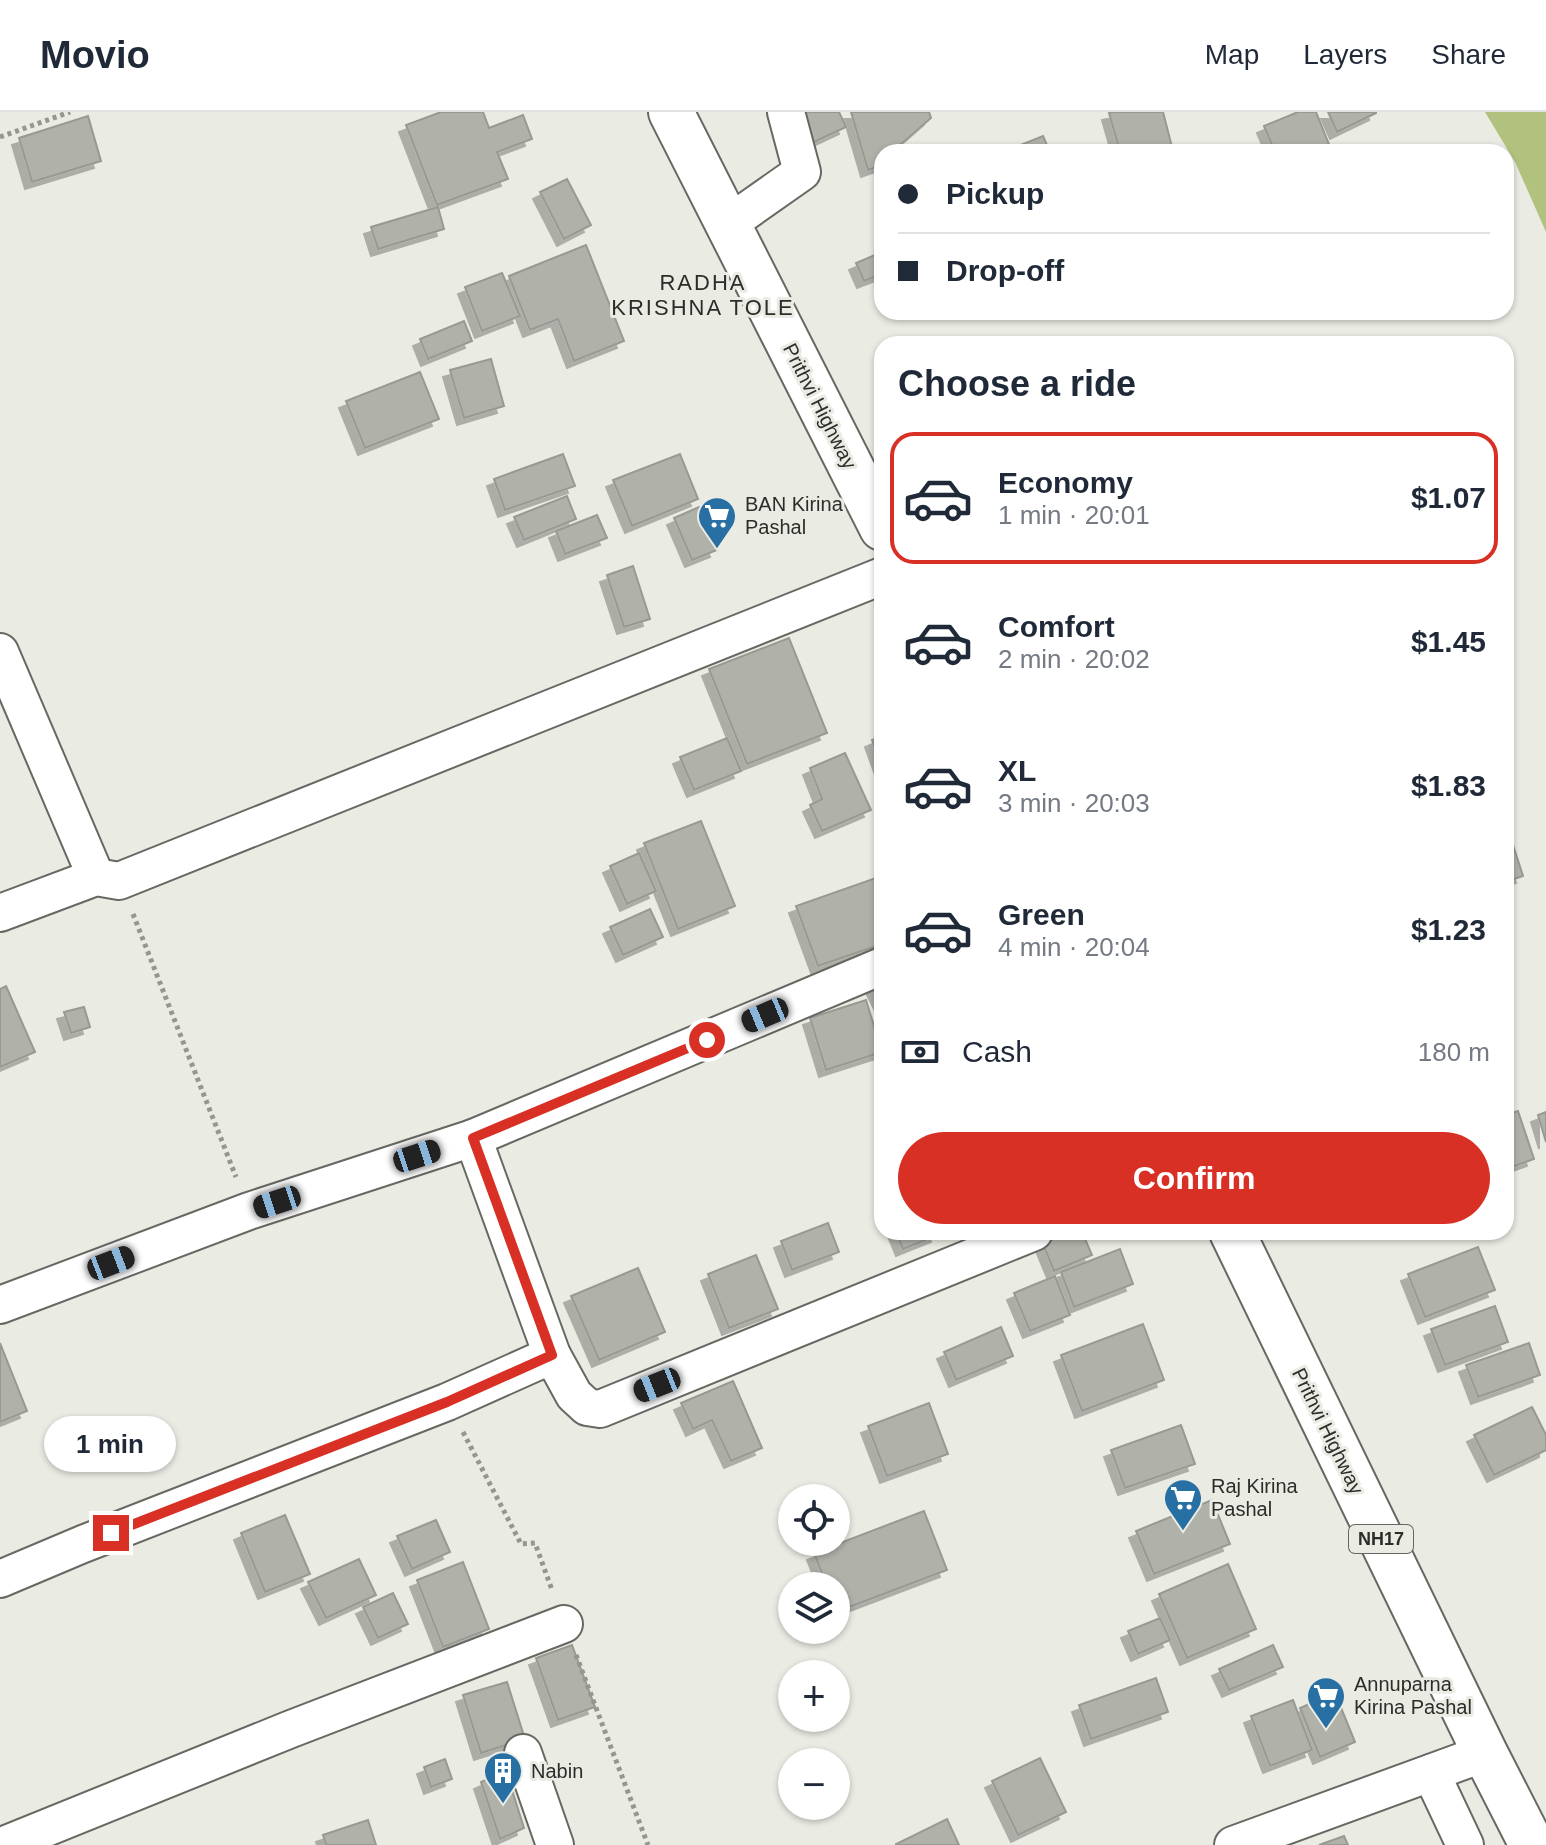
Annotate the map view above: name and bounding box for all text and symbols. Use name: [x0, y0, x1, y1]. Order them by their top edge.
text: Movio: [40, 34, 150, 76]
text: Map: [1205, 39, 1259, 70]
text: Layers: [1303, 39, 1387, 70]
text: Share: [1431, 39, 1506, 70]
text: Pickup: [946, 177, 1044, 210]
text: Drop-off: [946, 254, 1064, 287]
district label: RADHA KRISHNA TOLE: [611, 270, 795, 320]
street label: Prithvi Highway: [779, 340, 861, 472]
text: Choose a ride: [898, 363, 1136, 404]
icon: car: [902, 462, 974, 534]
text: Economy: [998, 466, 1133, 499]
text: $1.07: [1411, 481, 1486, 514]
place label: BAN Kirina Pashal: [745, 493, 844, 538]
supermarket icon: BAN Kirina Pashal: [696, 495, 738, 550]
text: 1 min · 20:01: [998, 500, 1150, 530]
icon: car: [902, 606, 974, 678]
text: Comfort: [998, 610, 1115, 643]
text: $1.45: [1411, 625, 1486, 658]
text: 2 min · 20:02: [998, 644, 1150, 674]
icon: car: [902, 750, 974, 822]
text: XL: [998, 754, 1036, 787]
text: $1.83: [1411, 769, 1486, 802]
text: 3 min · 20:03: [998, 788, 1150, 818]
icon: car: [902, 894, 974, 966]
text: Green: [998, 898, 1085, 931]
text: $1.23: [1411, 913, 1486, 946]
text: 4 min · 20:04: [998, 932, 1150, 962]
car: [738, 995, 792, 1035]
route start: [689, 1022, 725, 1058]
icon: cash: [898, 1030, 942, 1074]
text: Cash: [962, 1035, 1032, 1068]
text: 180 m: [1418, 1037, 1490, 1067]
button: Confirm: [898, 1132, 1490, 1224]
car: [390, 1137, 444, 1175]
car: [250, 1183, 304, 1221]
car: [84, 1243, 138, 1283]
street label: Prithvi Highway: [1288, 1364, 1368, 1498]
car: [630, 1365, 684, 1405]
callout: 1 min: [45, 1417, 177, 1473]
text: 1 min: [76, 1429, 144, 1459]
place label: Raj Kirina Pashal: [1211, 1475, 1299, 1520]
supermarket icon: Raj Kirina Pashal: [1162, 1477, 1204, 1532]
map controls: [778, 1484, 850, 1820]
button: locate: [778, 1484, 850, 1556]
route end: [93, 1515, 129, 1551]
road number: NH17: [1349, 1525, 1413, 1553]
button: layers: [778, 1572, 850, 1644]
button: +: [778, 1660, 850, 1732]
place label: Annuparna Kirina Pashal: [1354, 1673, 1472, 1718]
supermarket icon: Annuparna Kirina Pashal: [1305, 1675, 1347, 1730]
button: −: [778, 1748, 850, 1820]
building icon: Nabin: [482, 1750, 524, 1805]
place label: Nabin: [531, 1760, 583, 1782]

